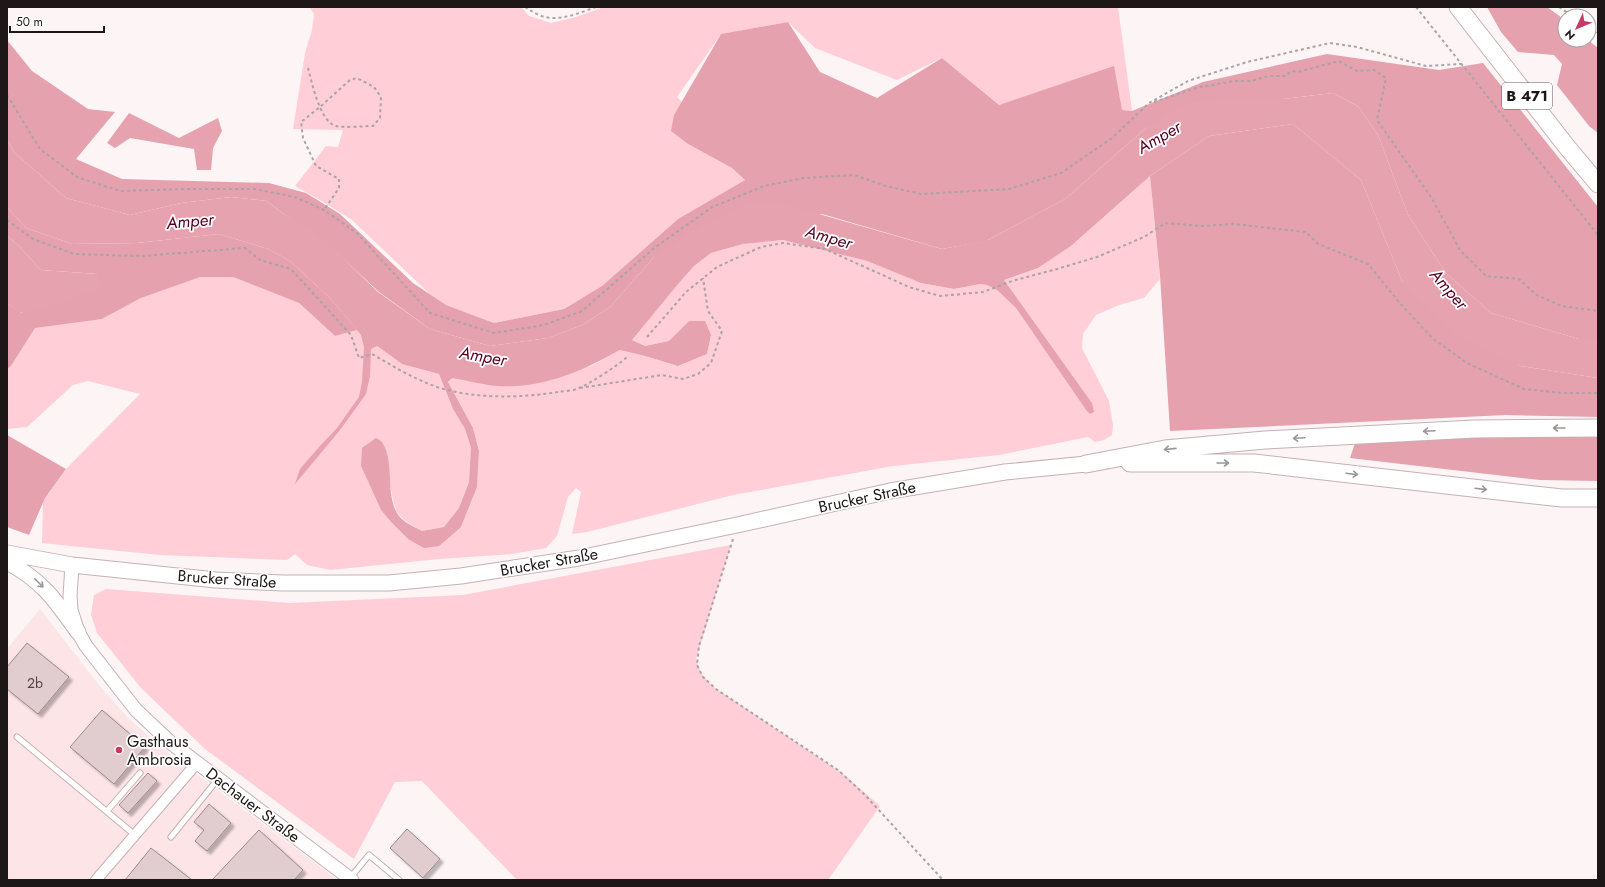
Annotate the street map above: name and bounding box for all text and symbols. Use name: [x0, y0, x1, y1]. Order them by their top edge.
scale bar: [10, 8, 104, 34]
north arrow: [1557, 8, 1597, 48]
text: 50 m: [16, 13, 43, 31]
text: N: [1561, 26, 1579, 44]
road number: B 471: [1502, 83, 1552, 109]
water label: Amper: [1132, 114, 1187, 160]
water label: Amper: [164, 207, 216, 235]
water label: Amper: [802, 219, 856, 255]
water label: Amper: [1424, 263, 1474, 316]
water label: Amper: [457, 340, 510, 372]
one-way arrow: [1553, 424, 1566, 432]
one-way arrow: [1423, 427, 1436, 435]
one-way arrow: [1293, 434, 1306, 442]
one-way arrow: [1164, 445, 1177, 452]
one-way arrow: [1216, 459, 1229, 467]
one-way arrow: [1345, 470, 1358, 478]
street label: Brucker Straße: [816, 475, 918, 519]
one-way arrow: [1475, 485, 1488, 493]
street label: Brucker Straße: [498, 542, 600, 582]
street label: Brucker Straße: [177, 564, 277, 594]
one-way arrow: [34, 579, 44, 588]
house number: 2b: [27, 673, 43, 693]
place label: Gasthaus Ambrosia: [127, 730, 191, 771]
marker: Gasthaus Ambrosia: [114, 745, 124, 755]
street label: Dachauer Straße: [201, 762, 305, 848]

